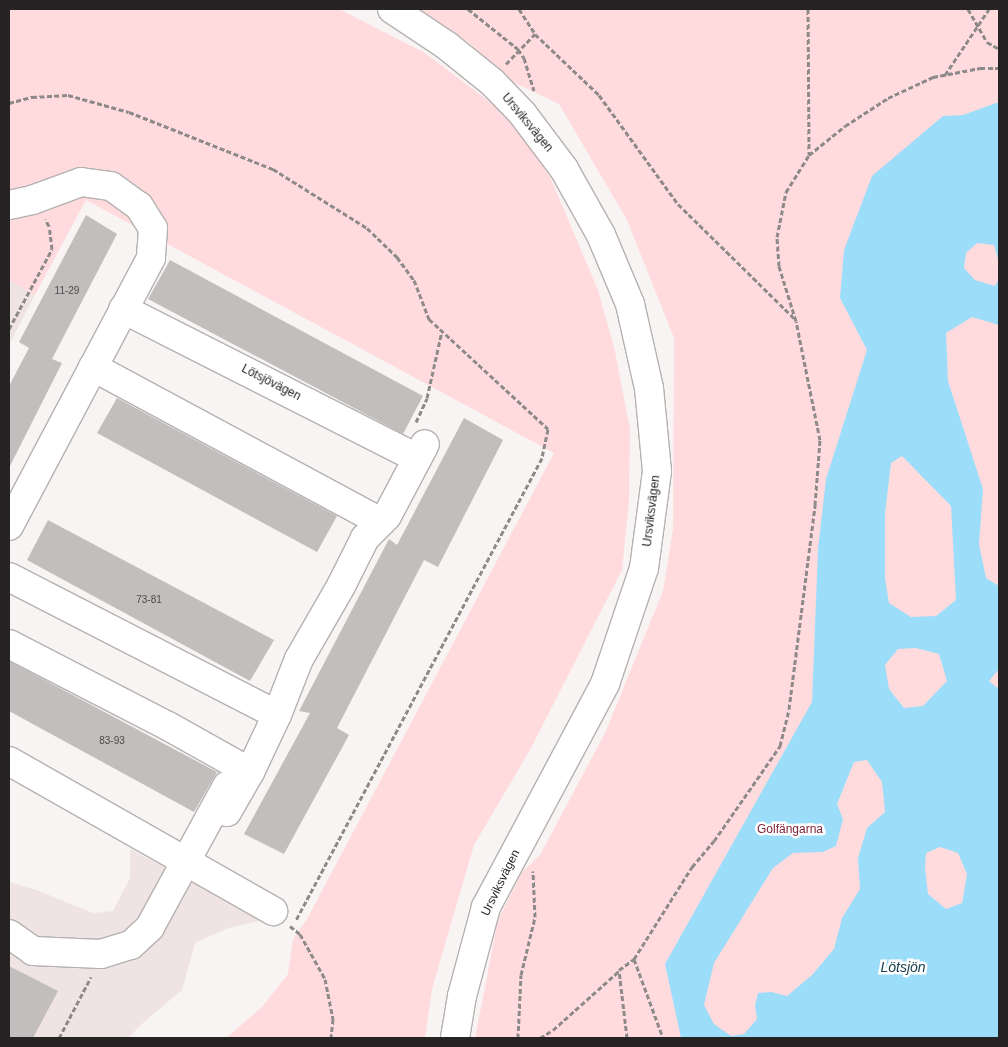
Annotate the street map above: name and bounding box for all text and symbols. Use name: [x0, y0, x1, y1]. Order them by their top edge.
street label: Ursviksvägen: [498, 91, 556, 155]
house number: 11-29: [55, 285, 79, 297]
street label: Lötsjövägen: [239, 362, 303, 404]
street label: Ursviksvägen: [640, 474, 664, 548]
house number: 73-81: [136, 594, 162, 606]
house number: 83-93: [99, 735, 125, 747]
park label: Golfängarna: [757, 823, 823, 837]
street label: Ursviksvägen: [479, 847, 523, 919]
water label: Lötsjön: [880, 959, 926, 975]

